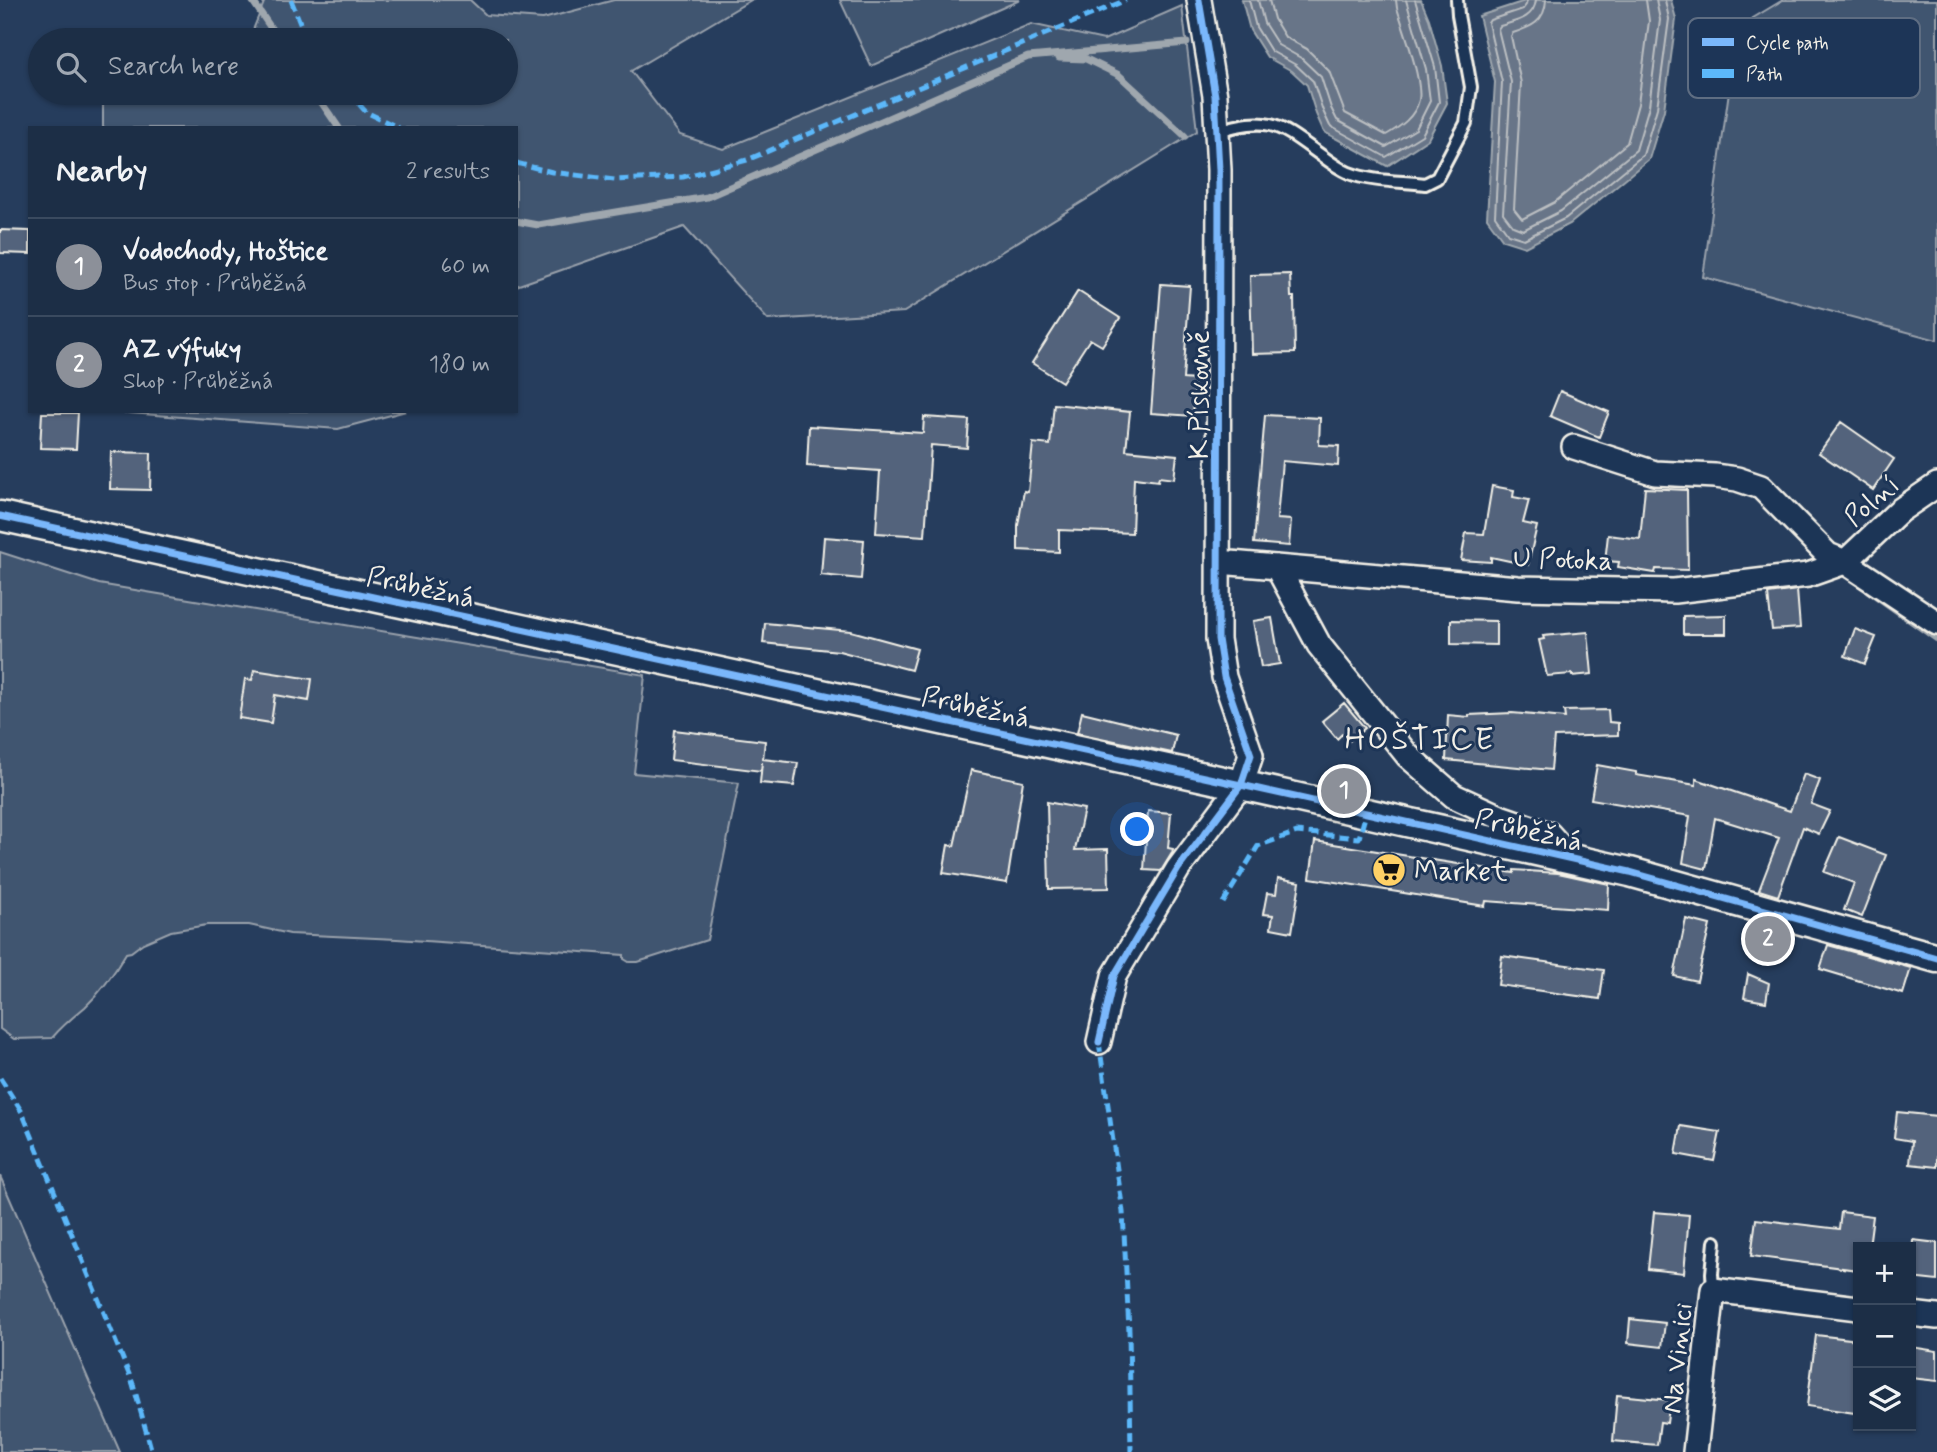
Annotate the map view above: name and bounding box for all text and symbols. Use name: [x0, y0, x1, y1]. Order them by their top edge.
legend: [1688, 18, 1920, 98]
search box: [28, 28, 518, 105]
text: Cycle path: [1746, 31, 1829, 56]
icon: search: [52, 48, 90, 86]
text: Search here: [108, 50, 239, 84]
text: Path: [1746, 62, 1783, 87]
text: Nearby: [56, 152, 147, 191]
text: 2 results: [406, 157, 490, 187]
text: Vodochody, Hoštice: [123, 235, 328, 269]
text: 1: [74, 252, 84, 282]
text: 60 m: [441, 252, 490, 282]
text: Bus stop · Průběžná: [123, 269, 307, 299]
street label: K Pískovně: [1182, 331, 1219, 459]
text: AZ výfuky: [123, 333, 241, 367]
text: 2: [73, 350, 85, 380]
text: 180 m: [429, 350, 490, 380]
text: Shop · Průběžná: [123, 367, 273, 397]
street label: Polní: [1837, 468, 1908, 536]
street label: U Potoka: [1512, 540, 1614, 581]
street label: Průběžná: [363, 559, 478, 618]
street label: Průběžná: [918, 679, 1033, 738]
district label: HOŠTICE: [1344, 719, 1496, 761]
pin: 1: [1321, 765, 1367, 817]
street label: Průběžná: [1471, 801, 1586, 862]
your location: [1120, 812, 1154, 846]
supermarket icon: Market: [1370, 851, 1408, 889]
place label: Market: [1414, 854, 1508, 891]
pin: 2: [1745, 913, 1791, 965]
map controls: [1853, 1242, 1916, 1431]
button: +: [1853, 1242, 1916, 1305]
street label: Na Vinici: [1654, 1301, 1703, 1415]
button: −: [1853, 1305, 1916, 1368]
button: layers: [1853, 1368, 1916, 1431]

